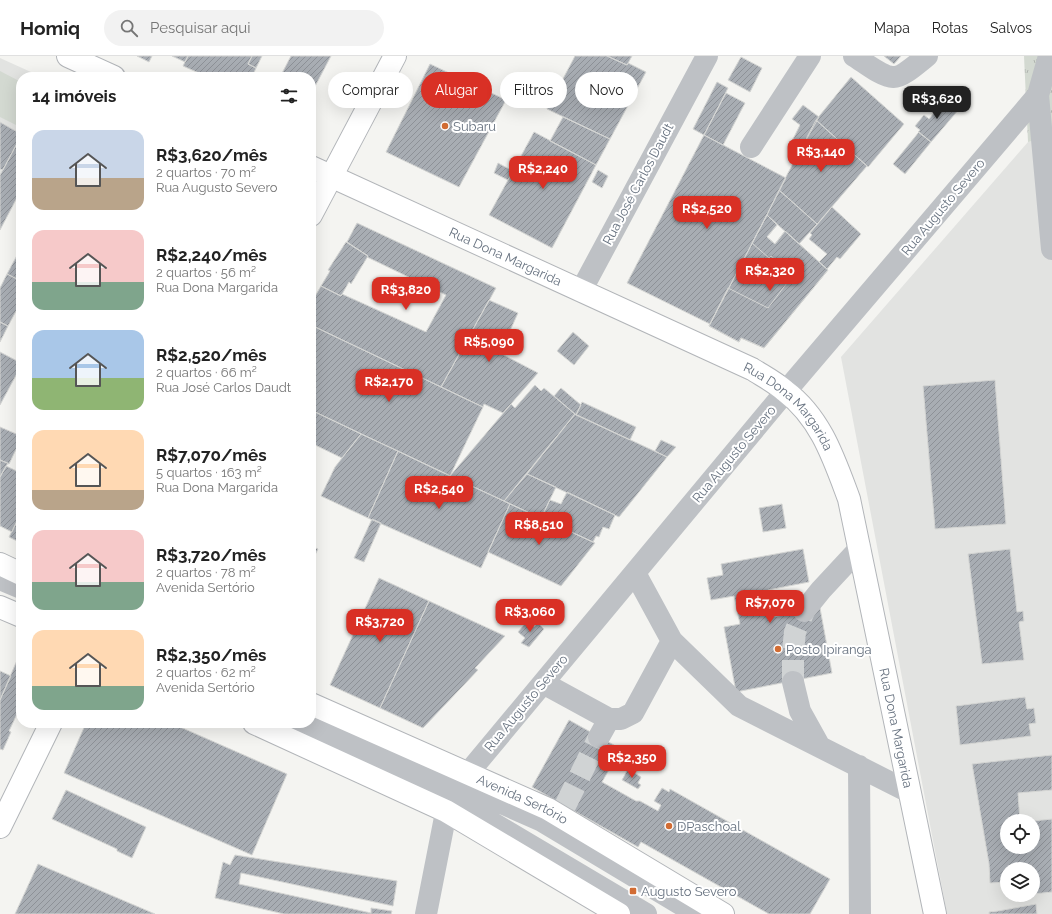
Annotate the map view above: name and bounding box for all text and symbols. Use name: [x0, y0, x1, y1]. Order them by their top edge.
search box: [104, 10, 384, 46]
text: Homiq: [20, 17, 80, 39]
icon: search: [118, 17, 140, 39]
text: Pesquisar aqui: [150, 19, 251, 37]
text: Mapa: [874, 20, 910, 36]
text: Rotas: [932, 20, 968, 36]
text: Salvos: [990, 20, 1032, 36]
chip: Comprar: [328, 72, 413, 108]
chip: Alugar: [421, 72, 492, 108]
chip: Filtros: [500, 72, 567, 108]
chip: Novo: [575, 72, 638, 108]
icon: filters: [278, 85, 300, 107]
text: 14 imóveis: [32, 86, 116, 106]
pin: R$3,620: [900, 86, 974, 120]
text: R$3,620: [912, 91, 962, 106]
place label: Subaru: [453, 119, 496, 134]
street label: Rua José Carlos Daudt: [600, 120, 677, 247]
marker: Subaru: [440, 121, 450, 131]
pin: R$3,140: [784, 139, 858, 173]
text: R$3,140: [797, 144, 845, 159]
text: R$3,620/mês: [156, 145, 267, 165]
icon: home: [64, 146, 112, 194]
street label: Rua Augusto Severo: [898, 155, 988, 258]
pin: R$2,240: [506, 156, 580, 190]
text: R$2,240: [518, 161, 568, 176]
text: 2 quartos · 70 m²: [156, 165, 256, 180]
text: Rua Augusto Severo: [156, 180, 278, 195]
pin: R$2,520: [670, 196, 744, 230]
text: R$2,520: [682, 201, 732, 216]
street label: Rua Dona Margarida: [447, 224, 564, 288]
text: R$2,240/mês: [156, 245, 267, 265]
icon: home: [64, 246, 112, 294]
pin: R$2,320: [733, 258, 807, 292]
text: R$2,320: [745, 263, 795, 278]
text: 2 quartos · 56 m²: [156, 265, 256, 280]
pin: R$3,820: [369, 277, 443, 311]
text: Rua Dona Margarida: [156, 280, 278, 295]
text: R$3,820: [381, 282, 431, 297]
pin: R$5,090: [452, 329, 526, 363]
text: R$5,090: [464, 334, 514, 349]
text: R$2,520/mês: [156, 345, 267, 365]
icon: home: [64, 346, 112, 394]
street label: Rua Dona Margarida: [741, 359, 836, 453]
text: 2 quartos · 66 m²: [156, 365, 257, 380]
pin: R$2,170: [352, 369, 426, 403]
text: R$2,170: [365, 374, 413, 389]
text: Rua José Carlos Daudt: [156, 380, 291, 395]
street label: Rua Augusto Severo: [689, 402, 779, 505]
text: R$7,070/mês: [156, 445, 267, 465]
icon: home: [64, 446, 112, 494]
text: 5 quartos · 163 m²: [156, 465, 262, 480]
pin: R$2,540: [402, 476, 476, 510]
text: Rua Dona Margarida: [156, 480, 278, 495]
text: R$2,540: [414, 481, 464, 496]
pin: R$8,510: [502, 512, 576, 546]
text: R$8,510: [514, 517, 564, 532]
text: R$3,720/mês: [156, 545, 266, 565]
icon: home: [64, 546, 112, 594]
text: 2 quartos · 78 m²: [156, 565, 256, 580]
text: Avenida Sertório: [156, 580, 255, 595]
pin: R$7,070: [733, 590, 807, 624]
text: R$7,070: [745, 595, 795, 610]
pin: R$3,060: [493, 599, 567, 633]
text: R$3,060: [505, 604, 555, 619]
pin: R$3,720: [343, 609, 417, 643]
text: R$3,720: [355, 614, 405, 629]
place label: Posto Ipiranga: [786, 642, 872, 657]
marker: Posto Ipiranga: [773, 644, 783, 654]
text: R$2,350/mês: [156, 645, 267, 665]
icon: home: [64, 646, 112, 694]
street label: Rua Augusto Severo: [481, 651, 571, 754]
text: 2 quartos · 62 m²: [156, 665, 256, 680]
street label: Rua Dona Margarida: [877, 667, 916, 789]
text: Avenida Sertório: [156, 680, 255, 695]
pin: R$2,350: [595, 745, 669, 779]
text: R$2,350: [607, 750, 657, 765]
street label: Avenida Sertório: [475, 771, 571, 827]
map controls: [1000, 814, 1040, 902]
button: locate: [1000, 814, 1040, 854]
place label: DPaschoal: [677, 819, 741, 834]
marker: DPaschoal: [664, 821, 674, 831]
button: layers: [1000, 862, 1040, 902]
place label: Augusto Severo: [641, 884, 737, 899]
marker: Augusto Severo: [628, 886, 638, 896]

